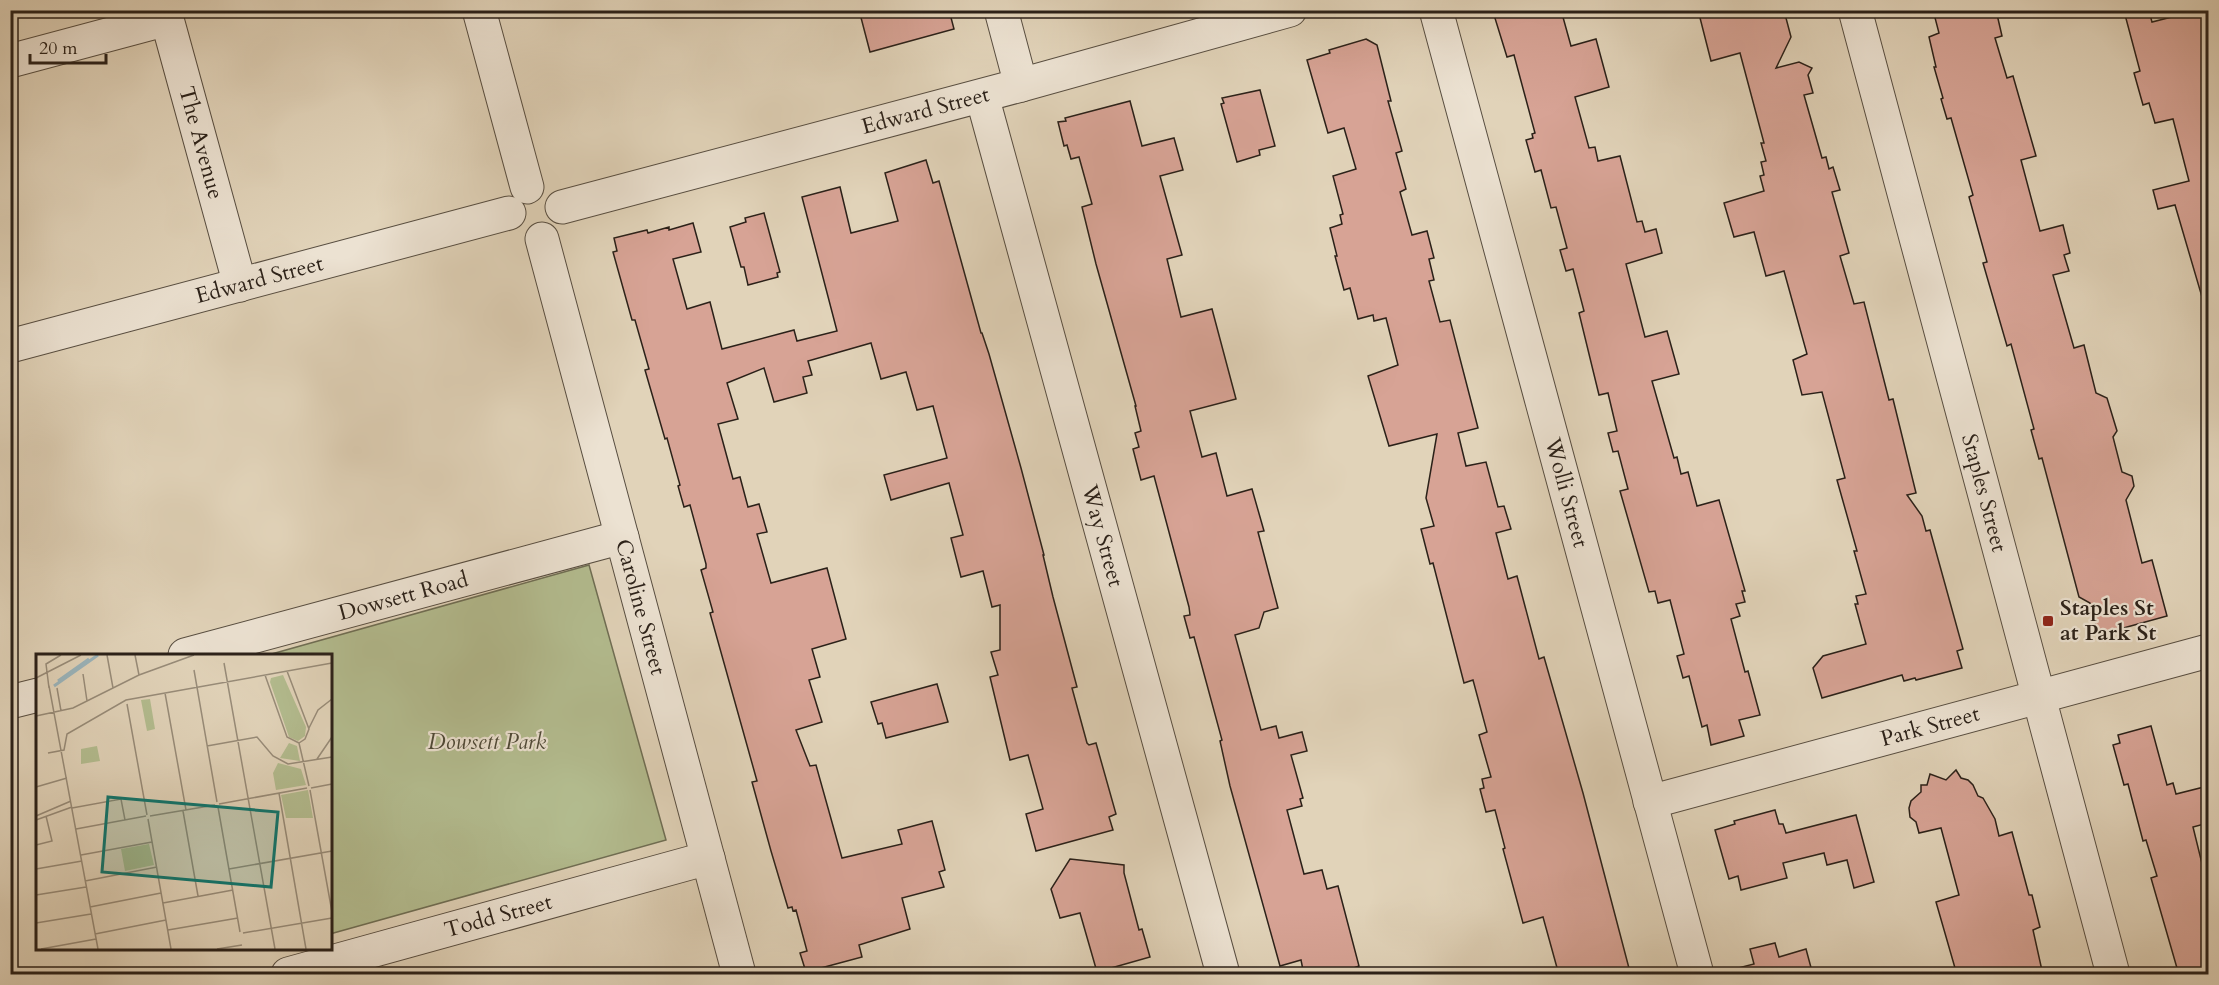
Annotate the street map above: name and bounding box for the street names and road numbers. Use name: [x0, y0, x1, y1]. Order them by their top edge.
street label: Edward Street: [858, 79, 993, 142]
street label: The Avenue: [171, 83, 231, 203]
street label: Edward Street: [192, 248, 327, 311]
street label: Staples Street: [1954, 431, 2014, 555]
street label: Wolli Street: [1537, 433, 1596, 551]
street label: Way Street: [1074, 480, 1131, 590]
street label: Caroline Street: [608, 536, 673, 678]
street label: Dowsett Road: [335, 564, 472, 628]
street label: Park Street: [1877, 699, 1983, 754]
street label: Todd Street: [441, 887, 555, 945]

